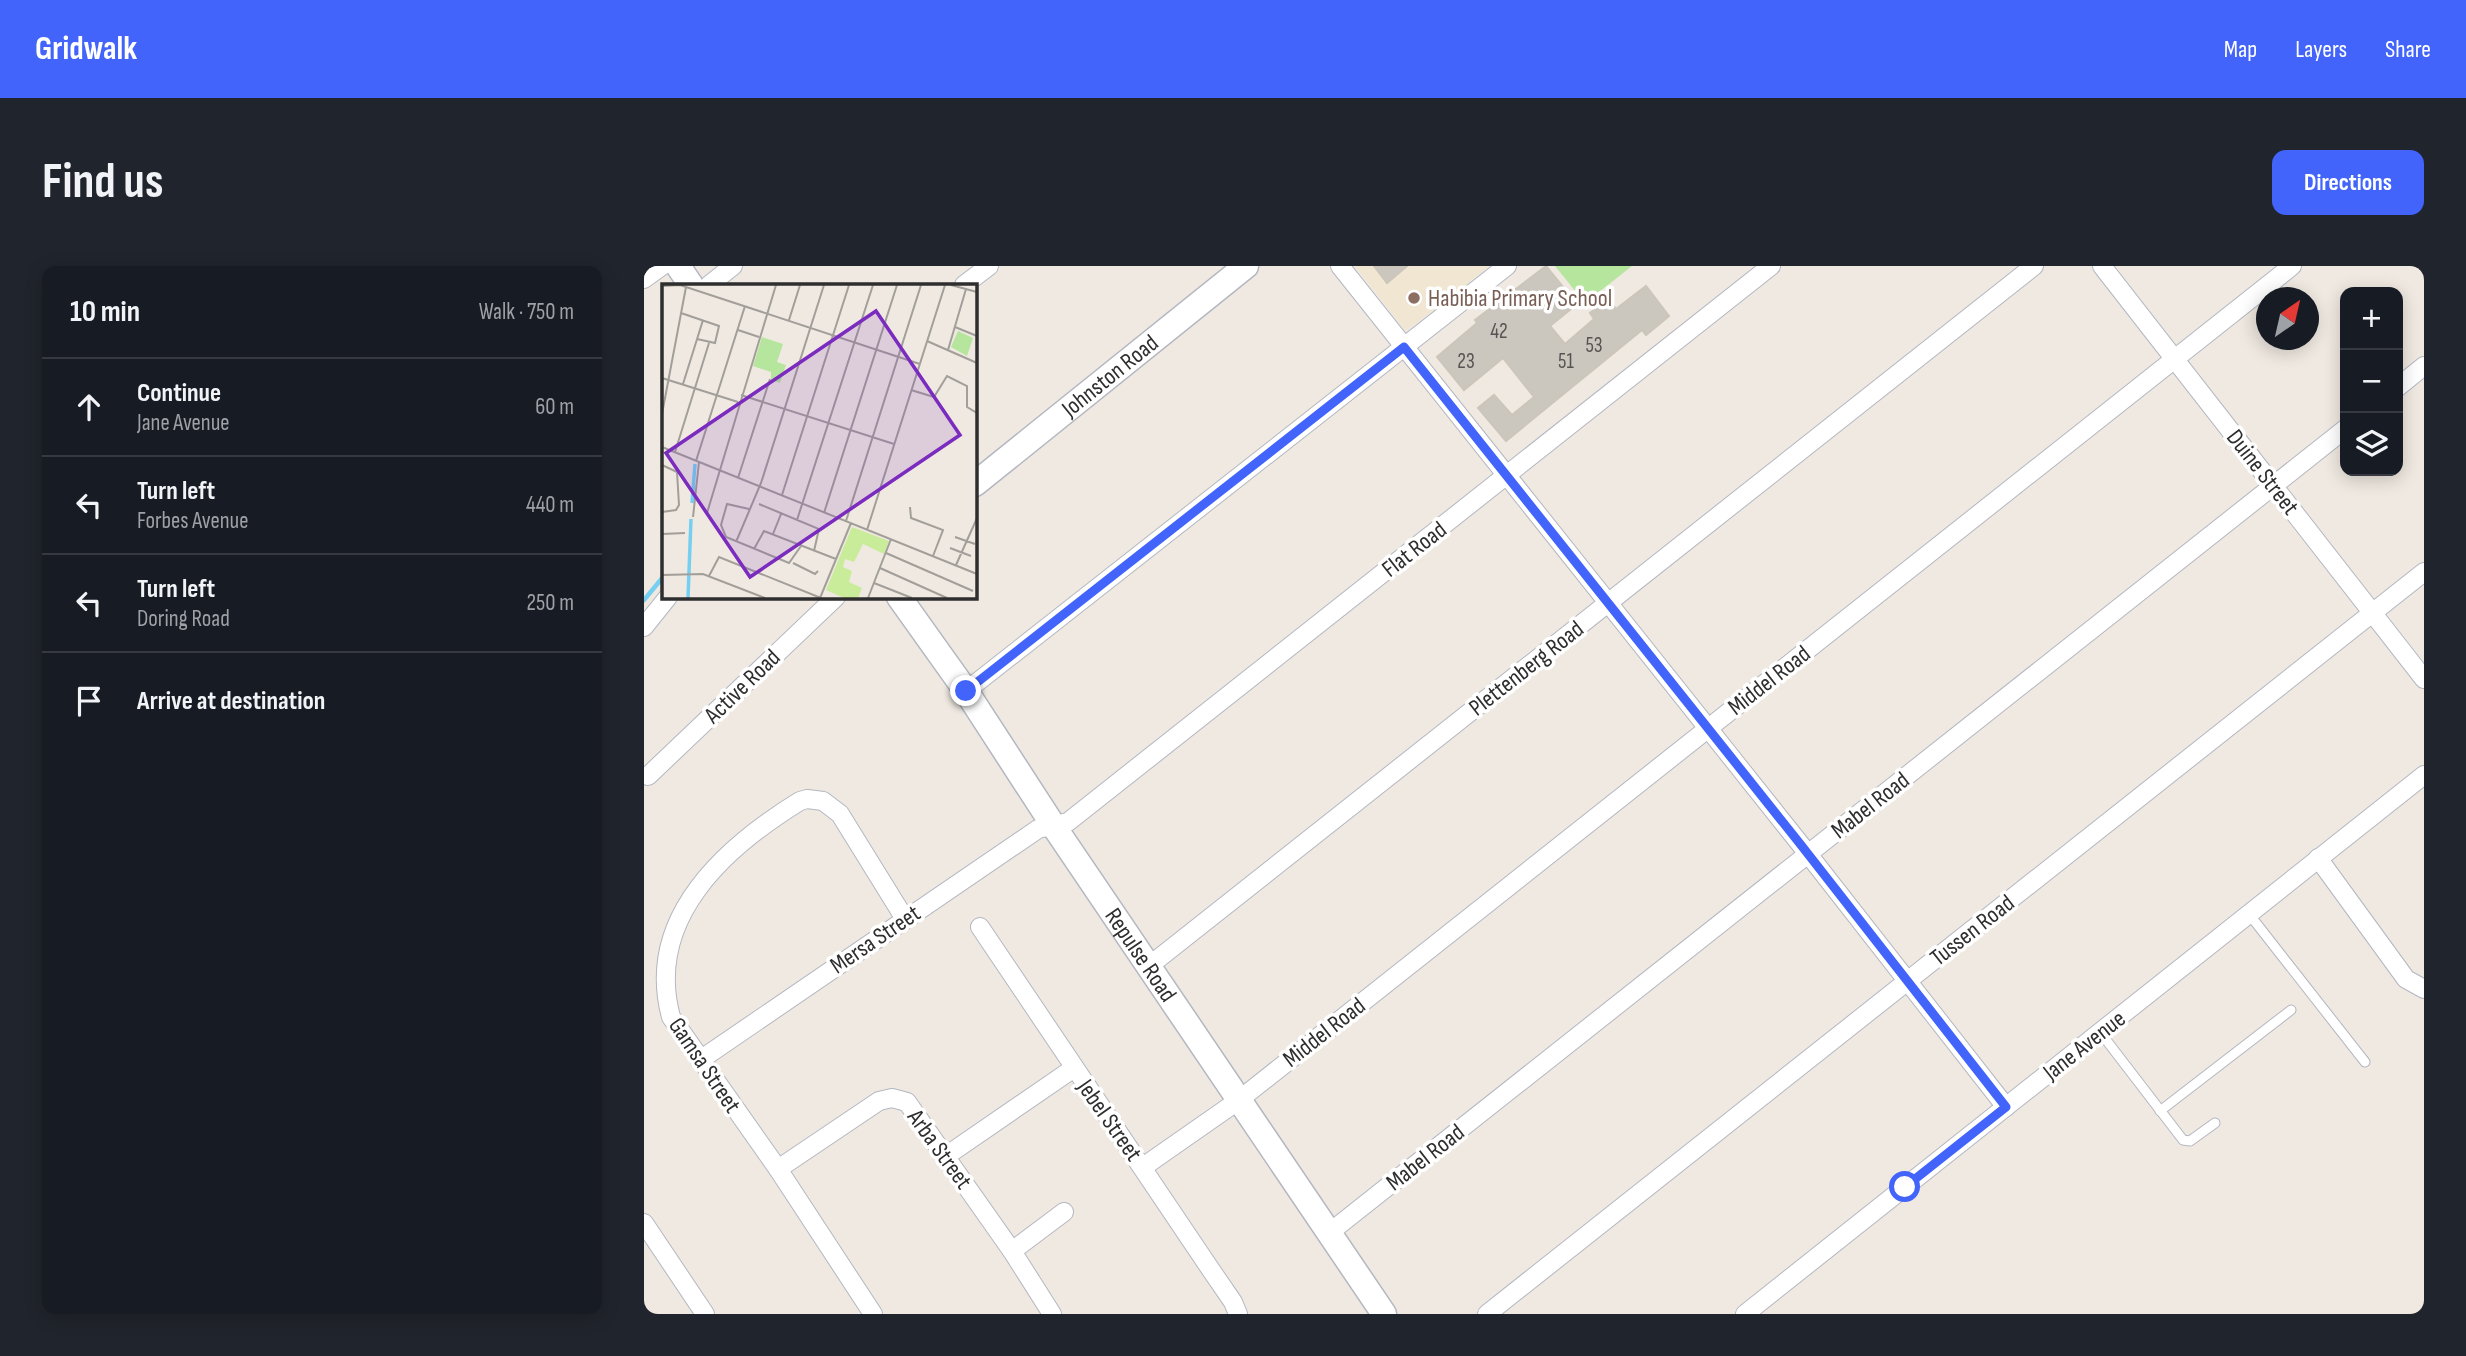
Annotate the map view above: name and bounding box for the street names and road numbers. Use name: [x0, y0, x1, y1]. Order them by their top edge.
street label: Johnston Road: [1055, 329, 1164, 424]
street label: Duine Street: [2220, 424, 2305, 521]
street label: Flat Road: [1376, 515, 1452, 584]
street label: Plettenberg Road: [1463, 615, 1590, 722]
street label: Middel Road: [1722, 639, 1816, 722]
street label: Active Road: [698, 643, 786, 730]
street label: Mabel Road: [1825, 766, 1915, 845]
street label: Tussen Road: [1924, 889, 2020, 972]
street label: Mersa Street: [825, 899, 926, 980]
street label: Repulse Road: [1098, 903, 1182, 1008]
street label: Middel Road: [1277, 991, 1371, 1074]
street label: Jane Avenue: [2037, 1004, 2131, 1087]
street label: Gamsa Street: [662, 1012, 747, 1118]
street label: Jebel Street: [1070, 1073, 1148, 1167]
street label: Arba Street: [900, 1103, 978, 1195]
street label: Mabel Road: [1380, 1118, 1470, 1197]

